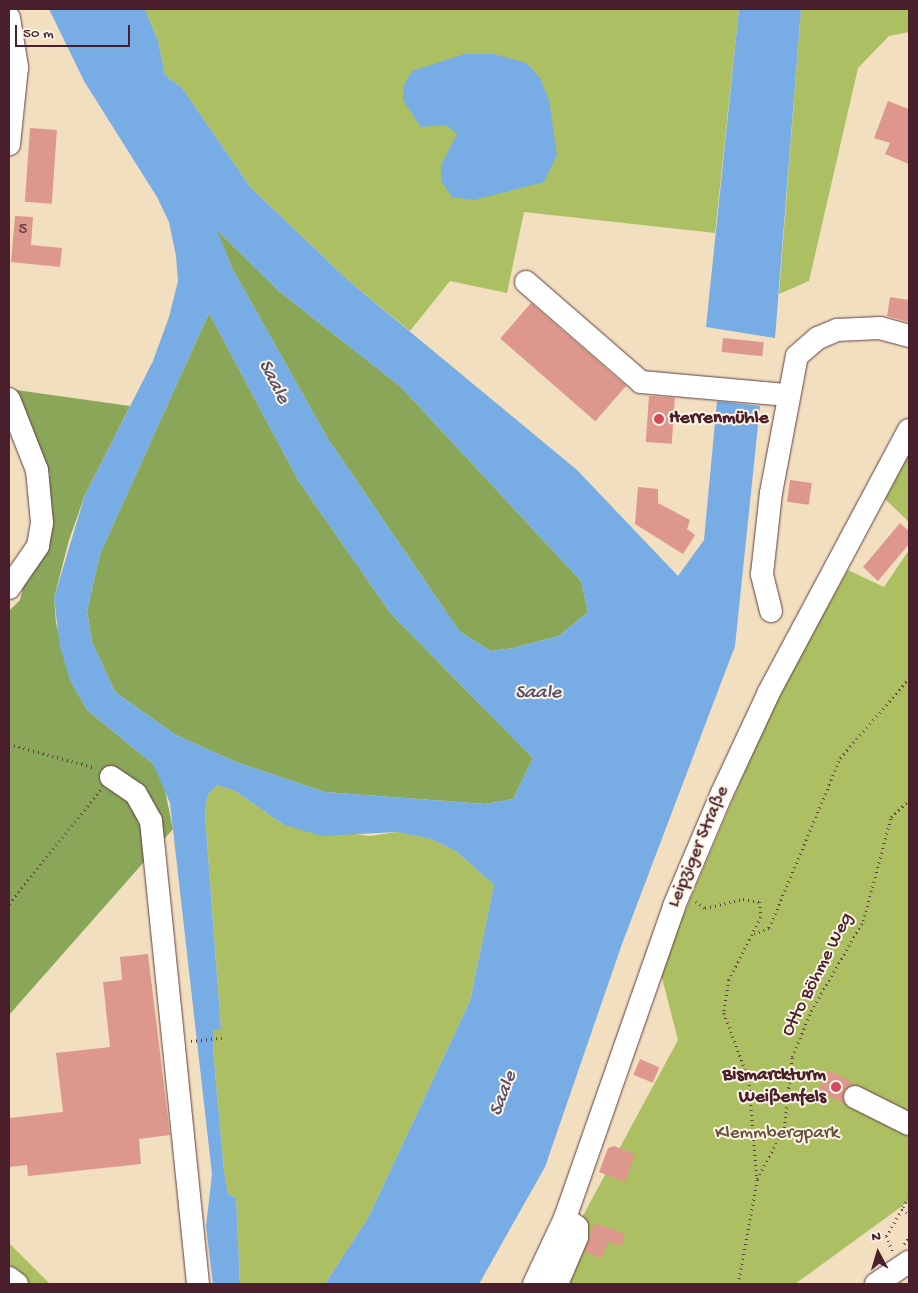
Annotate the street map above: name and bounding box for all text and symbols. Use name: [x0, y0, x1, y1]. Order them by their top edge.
scale bar: [18, 15, 132, 47]
text: 50 m: [23, 25, 54, 43]
house number: 5: [19, 221, 27, 241]
water label: Saale: [252, 356, 294, 408]
place label: Herrenmühle: [669, 408, 769, 430]
marker: Herrenmühle: [653, 413, 665, 425]
water label: Saale: [515, 681, 561, 705]
street label: Leipziger Straße: [663, 783, 735, 911]
street label: Otto Böhme Weg: [777, 909, 859, 1041]
place label: Bismarckturm Weißenfels: [723, 1065, 826, 1109]
water label: Saale: [485, 1068, 523, 1120]
marker: Bismarckturm Weißenfels: [830, 1081, 842, 1093]
park label: Klemmbergpark: [715, 1123, 839, 1145]
north arrow: [853, 1228, 903, 1278]
text: N: [871, 1229, 882, 1247]

